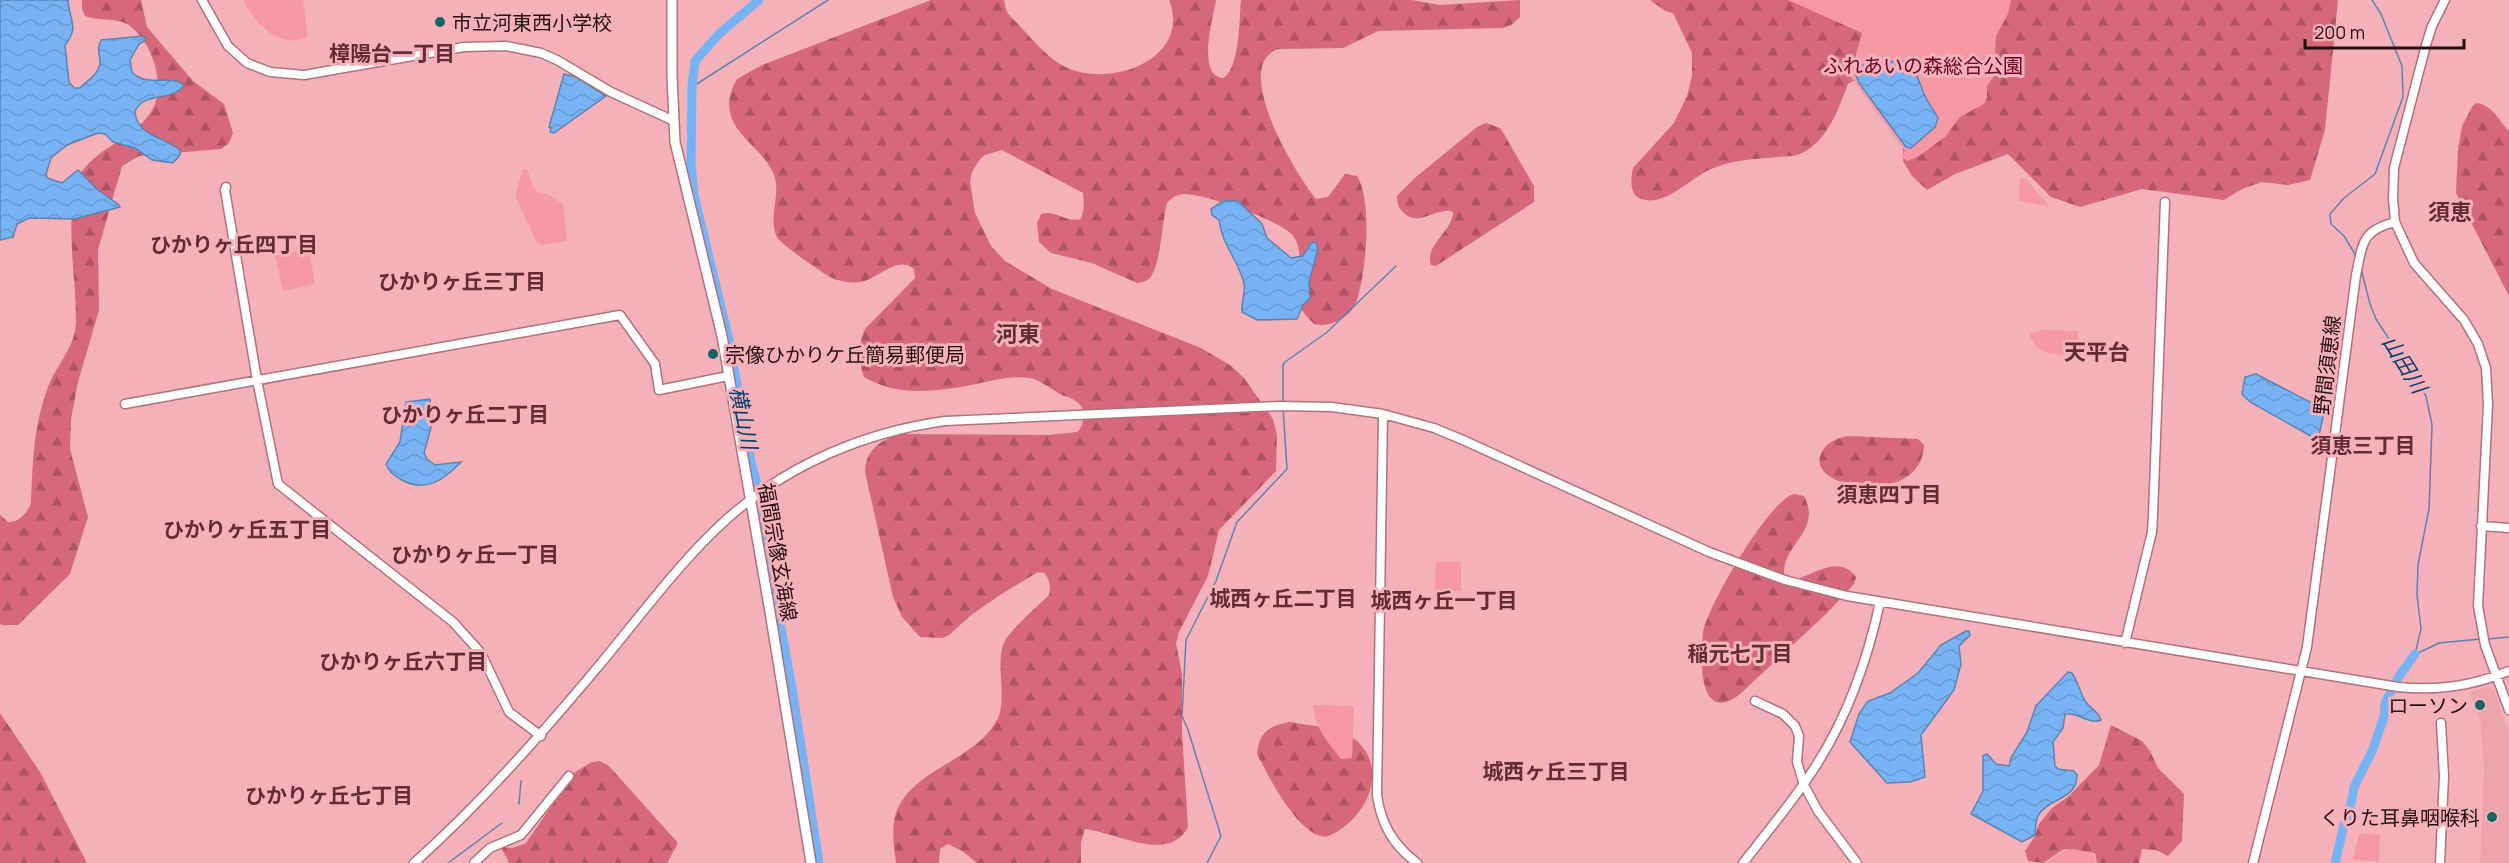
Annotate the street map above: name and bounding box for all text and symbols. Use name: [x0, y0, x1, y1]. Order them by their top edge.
place label: 市立河東西小学校: [452, 9, 612, 36]
scale bar: [2305, 12, 2464, 50]
marker: 市立河東西小学校: [433, 15, 447, 29]
text: 200 m: [2314, 20, 2365, 44]
district label: 樟陽台一丁目: [329, 39, 455, 67]
park label: ふれあいの森総合公園: [1823, 52, 2023, 79]
district label: 須恵: [2428, 197, 2472, 227]
district label: ひかりヶ丘四丁目: [150, 230, 318, 258]
district label: ひかりヶ丘三丁目: [378, 267, 546, 295]
street label: 野間須恵線: [2308, 314, 2346, 416]
district label: 河東: [996, 319, 1040, 349]
water label: 山田川: [2376, 330, 2435, 400]
district label: 天平台: [2064, 337, 2130, 367]
place label: 宗像ひかりケ丘簡易郵便局: [725, 341, 965, 368]
marker: 宗像ひかりケ丘簡易郵便局: [706, 347, 720, 361]
water label: 横山川: [724, 384, 765, 454]
district label: ひかりヶ丘二丁目: [381, 400, 549, 428]
district label: 須恵三丁目: [2311, 431, 2416, 459]
district label: 須恵四丁目: [1837, 480, 1942, 508]
street label: 福間宗像玄海線: [753, 481, 803, 623]
district label: ひかりヶ丘五丁目: [163, 515, 331, 543]
district label: ひかりヶ丘一丁目: [391, 540, 559, 568]
district label: 城西ヶ丘二丁目: [1210, 584, 1357, 612]
district label: 城西ヶ丘一丁目: [1371, 586, 1518, 614]
district label: 稲元七丁目: [1688, 639, 1793, 667]
district label: ひかりヶ丘六丁目: [319, 647, 487, 675]
place label: ローソン: [2388, 692, 2468, 719]
marker: ローソン: [2473, 698, 2487, 712]
district label: 城西ヶ丘三丁目: [1483, 757, 1630, 785]
district label: ひかりヶ丘七丁目: [245, 781, 413, 809]
place label: くりた耳鼻咽喉科: [2320, 804, 2480, 831]
marker: くりた耳鼻咽喉科: [2485, 810, 2499, 824]

